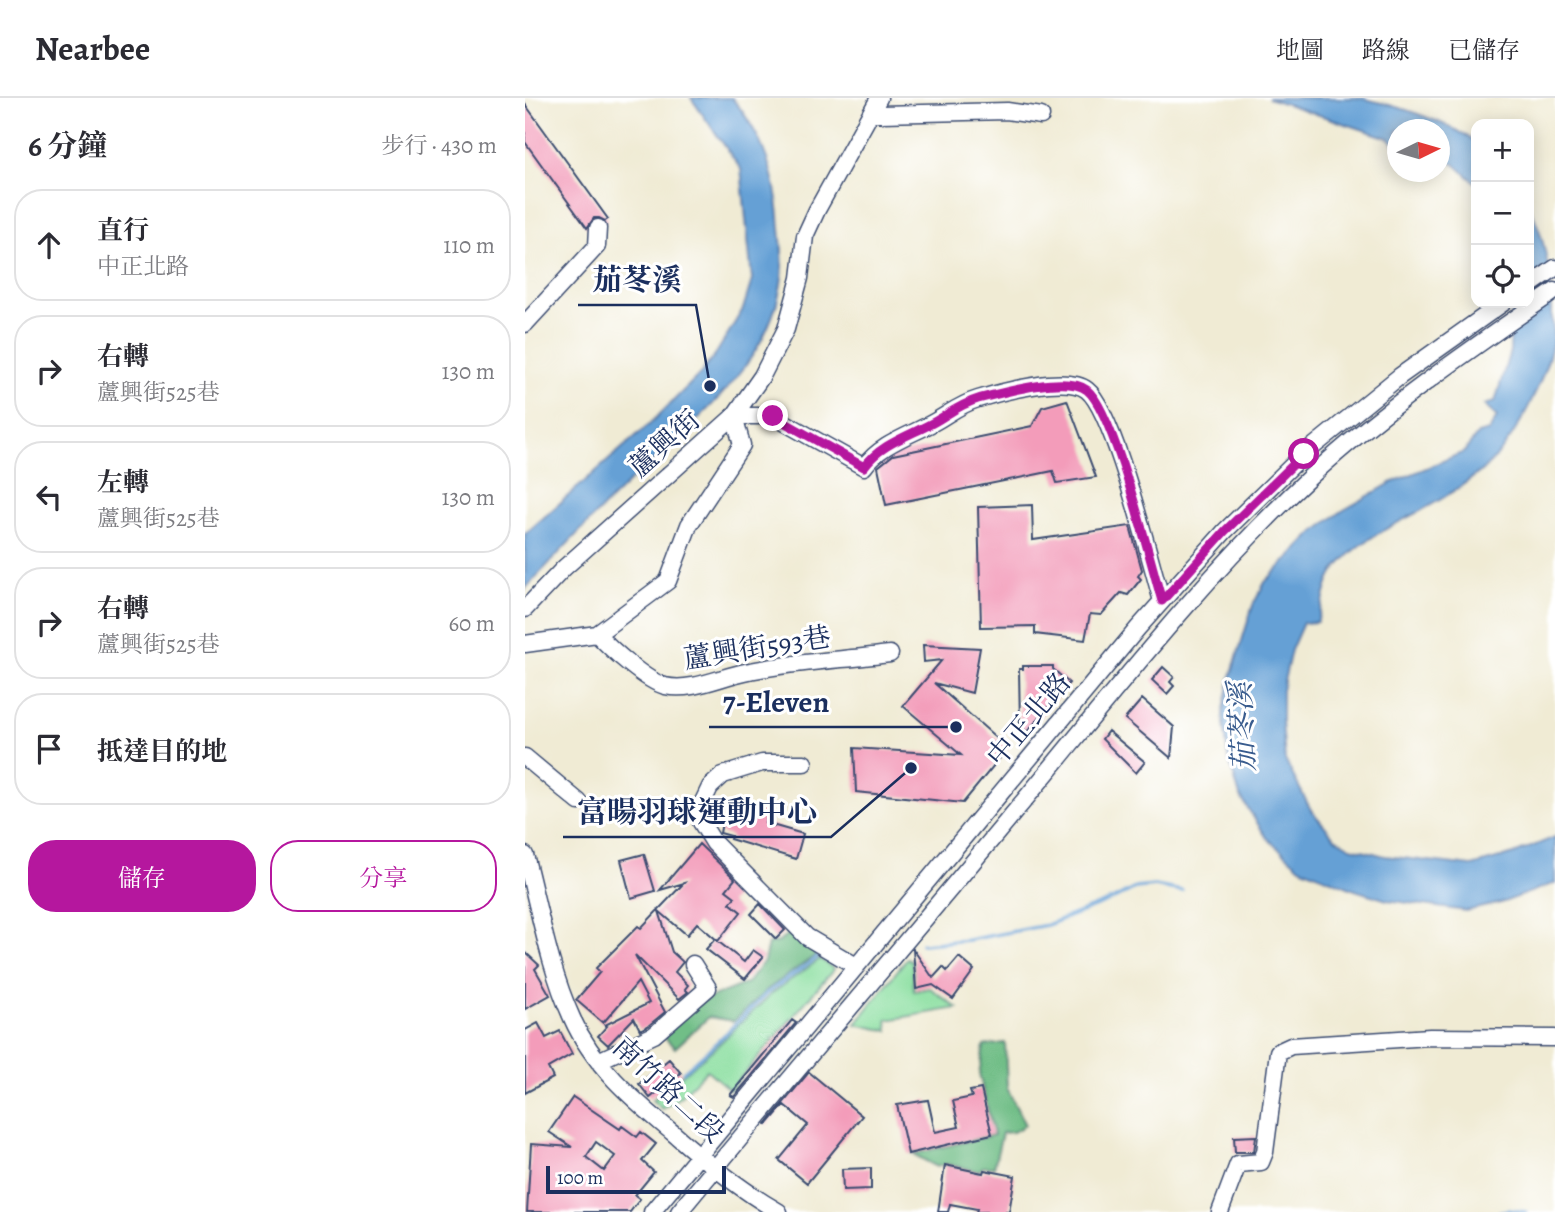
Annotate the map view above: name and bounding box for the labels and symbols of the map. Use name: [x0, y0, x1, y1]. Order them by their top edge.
north arrow: [1387, 119, 1450, 182]
callout: 茄苳溪: [578, 254, 696, 305]
text: 茄苳溪: [592, 260, 682, 300]
route end: [757, 400, 788, 431]
street label: 蘆興街: [621, 402, 709, 486]
route start: [1288, 438, 1319, 469]
street label: 蘆興街593巷: [681, 618, 833, 678]
street label: 中正北路: [978, 665, 1079, 775]
callout: 7-Eleven: [709, 676, 843, 727]
water label: 茄苳溪: [1220, 678, 1264, 773]
text: 7-Eleven: [723, 682, 829, 722]
callout: 富暘羽球運動中心: [563, 786, 831, 837]
text: 富暘羽球運動中心: [577, 792, 817, 832]
street label: 南竹路二段: [604, 1028, 732, 1151]
scale bar: [546, 1163, 726, 1195]

